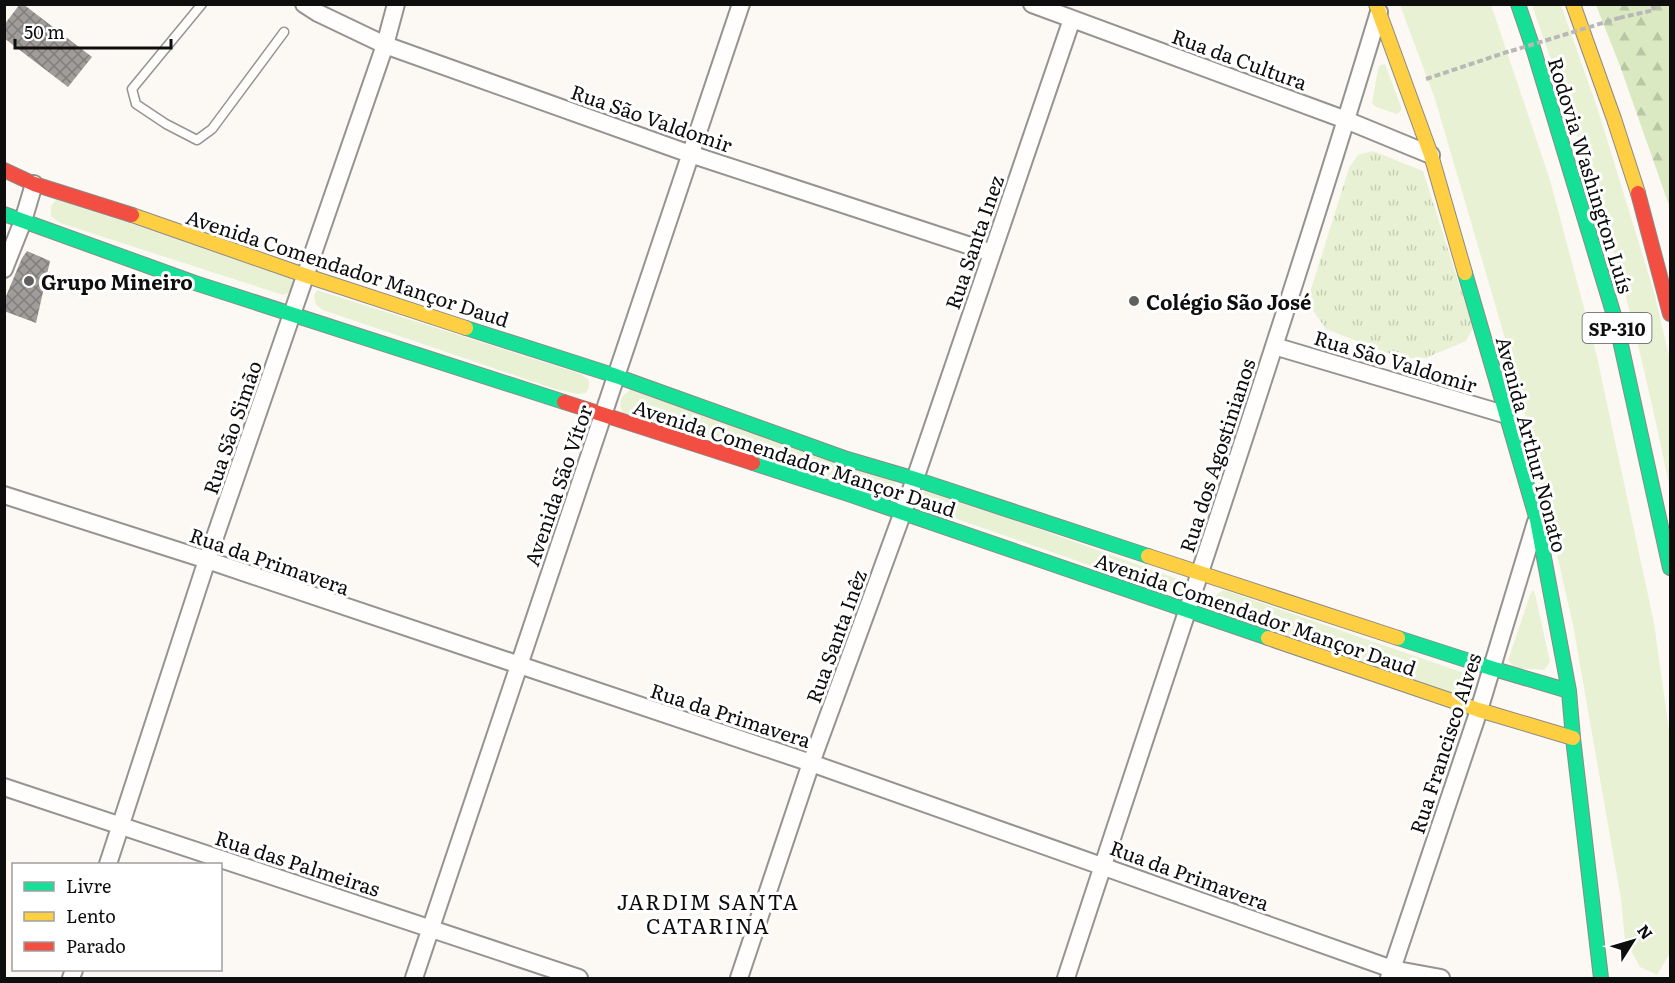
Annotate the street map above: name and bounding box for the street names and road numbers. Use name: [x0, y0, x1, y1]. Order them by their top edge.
street label: Rua da Cultura: [1168, 20, 1312, 96]
street label: Rodovia Washington Luís: [1542, 53, 1642, 297]
street label: Rua São Valdomir: [567, 75, 737, 159]
street label: Rua Santa Inez: [936, 171, 1010, 313]
street label: Avenida Comendador Mançor Daud: [183, 201, 513, 333]
road number: SP-310: [1582, 313, 1652, 343]
street label: Rua São Valdomir: [1311, 321, 1482, 399]
street label: Avenida Arthur Nonato: [1490, 333, 1576, 555]
street label: Rua dos Agostinianos: [1171, 354, 1261, 556]
street label: Rua São Simão: [194, 356, 268, 498]
street label: Avenida Comendador Mançor Daud: [630, 391, 960, 523]
street label: Avenida São Vítor: [515, 400, 599, 570]
street label: Rua da Primavera: [186, 519, 354, 601]
street label: Avenida Comendador Mançor Daud: [1091, 544, 1421, 682]
street label: Rua Santa Inêz: [797, 565, 873, 707]
street label: Rua Francisco Alves: [1401, 649, 1487, 837]
street label: Rua da Primavera: [647, 674, 815, 754]
street label: Rua das Palmeiras: [212, 821, 384, 903]
street label: Rua da Primavera: [1106, 831, 1274, 917]

